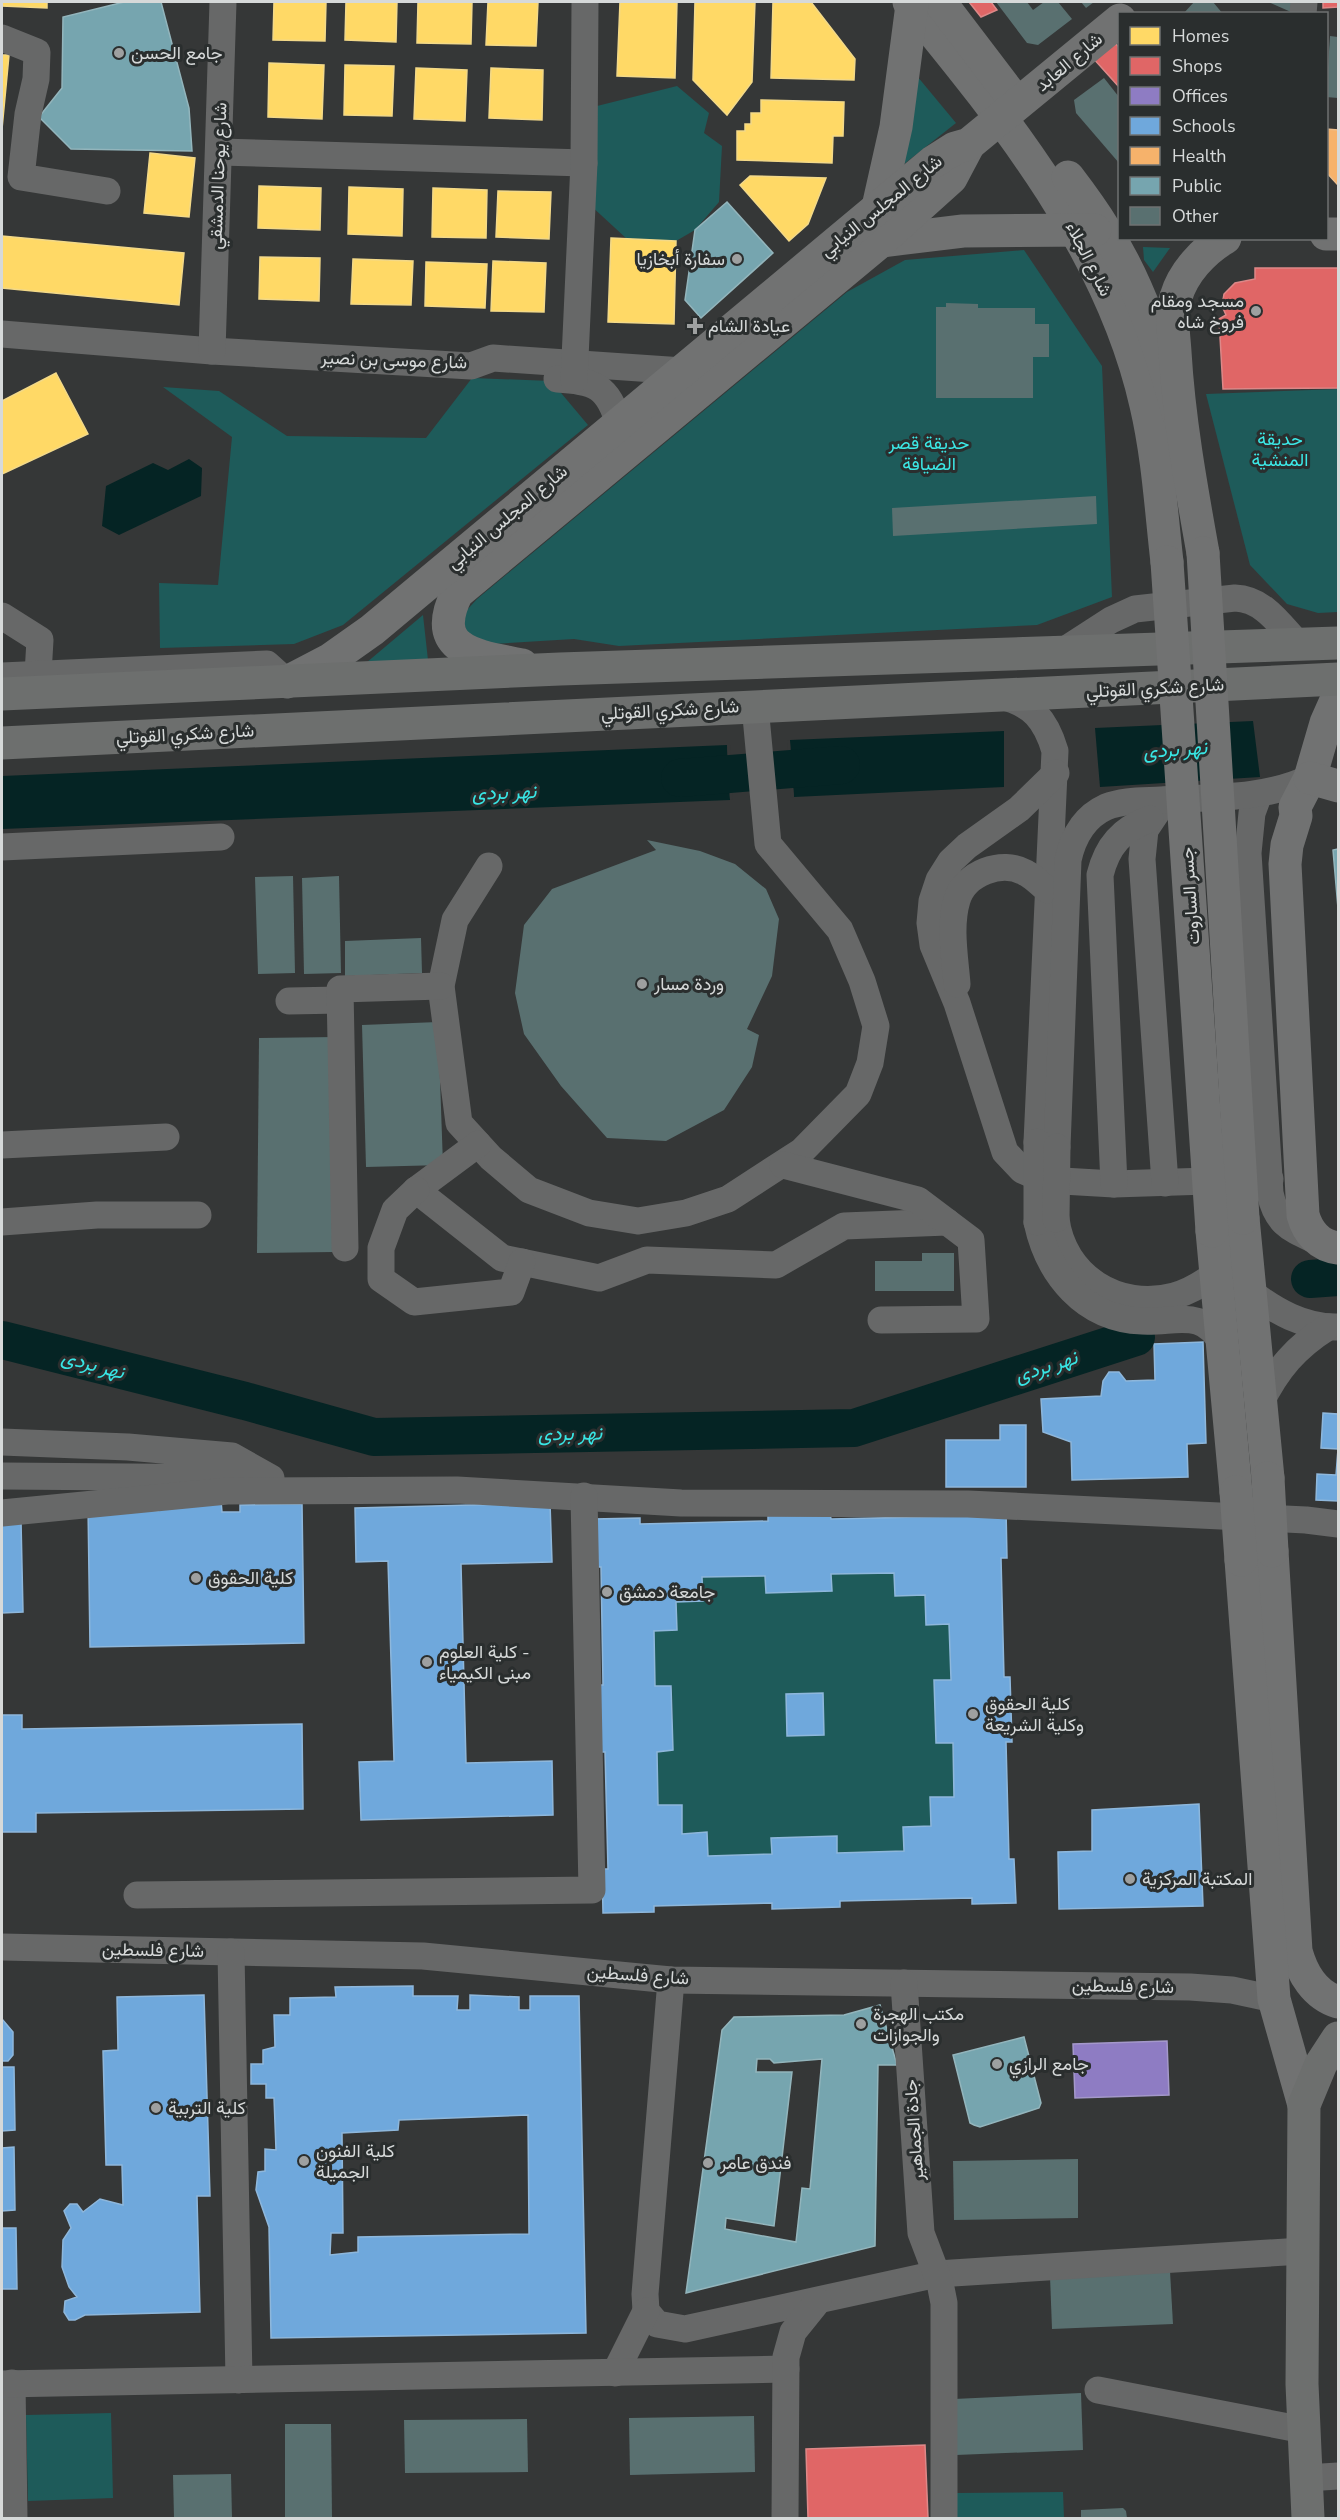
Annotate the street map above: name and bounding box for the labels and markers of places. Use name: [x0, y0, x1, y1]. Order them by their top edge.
place label: جامع الحسن: [131, 41, 223, 65]
marker: جامع الحسن: [112, 46, 126, 60]
place label: سفارة أبخازيا: [636, 247, 725, 271]
marker: سفارة أبخازيا: [730, 252, 744, 266]
place label: مسجد ومقام فروخ شاه: [1151, 289, 1244, 334]
marker: مسجد ومقام فروخ شاه: [1249, 304, 1263, 318]
place label: عيادة الشام: [708, 314, 790, 338]
marker: عيادة الشام: [686, 317, 704, 335]
place label: وردة مسار: [653, 972, 724, 996]
marker: وردة مسار: [635, 977, 649, 991]
place label: كلية الحقوق: [208, 1566, 293, 1590]
marker: كلية الحقوق: [189, 1571, 203, 1585]
place label: جامعة دمشق: [619, 1580, 715, 1604]
marker: جامعة دمشق: [600, 1585, 614, 1599]
place label: كلية العلوم - مبنى الكيمياء: [439, 1640, 531, 1685]
marker: كلية العلوم - مبنى الكيمياء: [420, 1655, 434, 1669]
place label: كلية الحقوق وكلية الشريعة: [985, 1692, 1084, 1737]
marker: كلية الحقوق وكلية الشريعة: [966, 1707, 980, 1721]
place label: المكتبة المركزية: [1142, 1867, 1252, 1891]
marker: المكتبة المركزية: [1123, 1872, 1137, 1886]
place label: مكتب الهجرة والجوازات: [873, 2002, 964, 2047]
marker: مكتب الهجرة والجوازات: [854, 2017, 868, 2031]
place label: جامع الرازي: [1009, 2052, 1089, 2079]
marker: جامع الرازي: [990, 2057, 1004, 2071]
place label: كلية التربية: [168, 2096, 246, 2120]
marker: كلية التربية: [149, 2101, 163, 2115]
place label: كلية الفنون الجميلة: [316, 2139, 395, 2184]
place label: فندق عامر: [719, 2151, 792, 2175]
marker: كلية الفنون الجميلة: [297, 2154, 311, 2168]
marker: فندق عامر: [701, 2156, 715, 2170]

